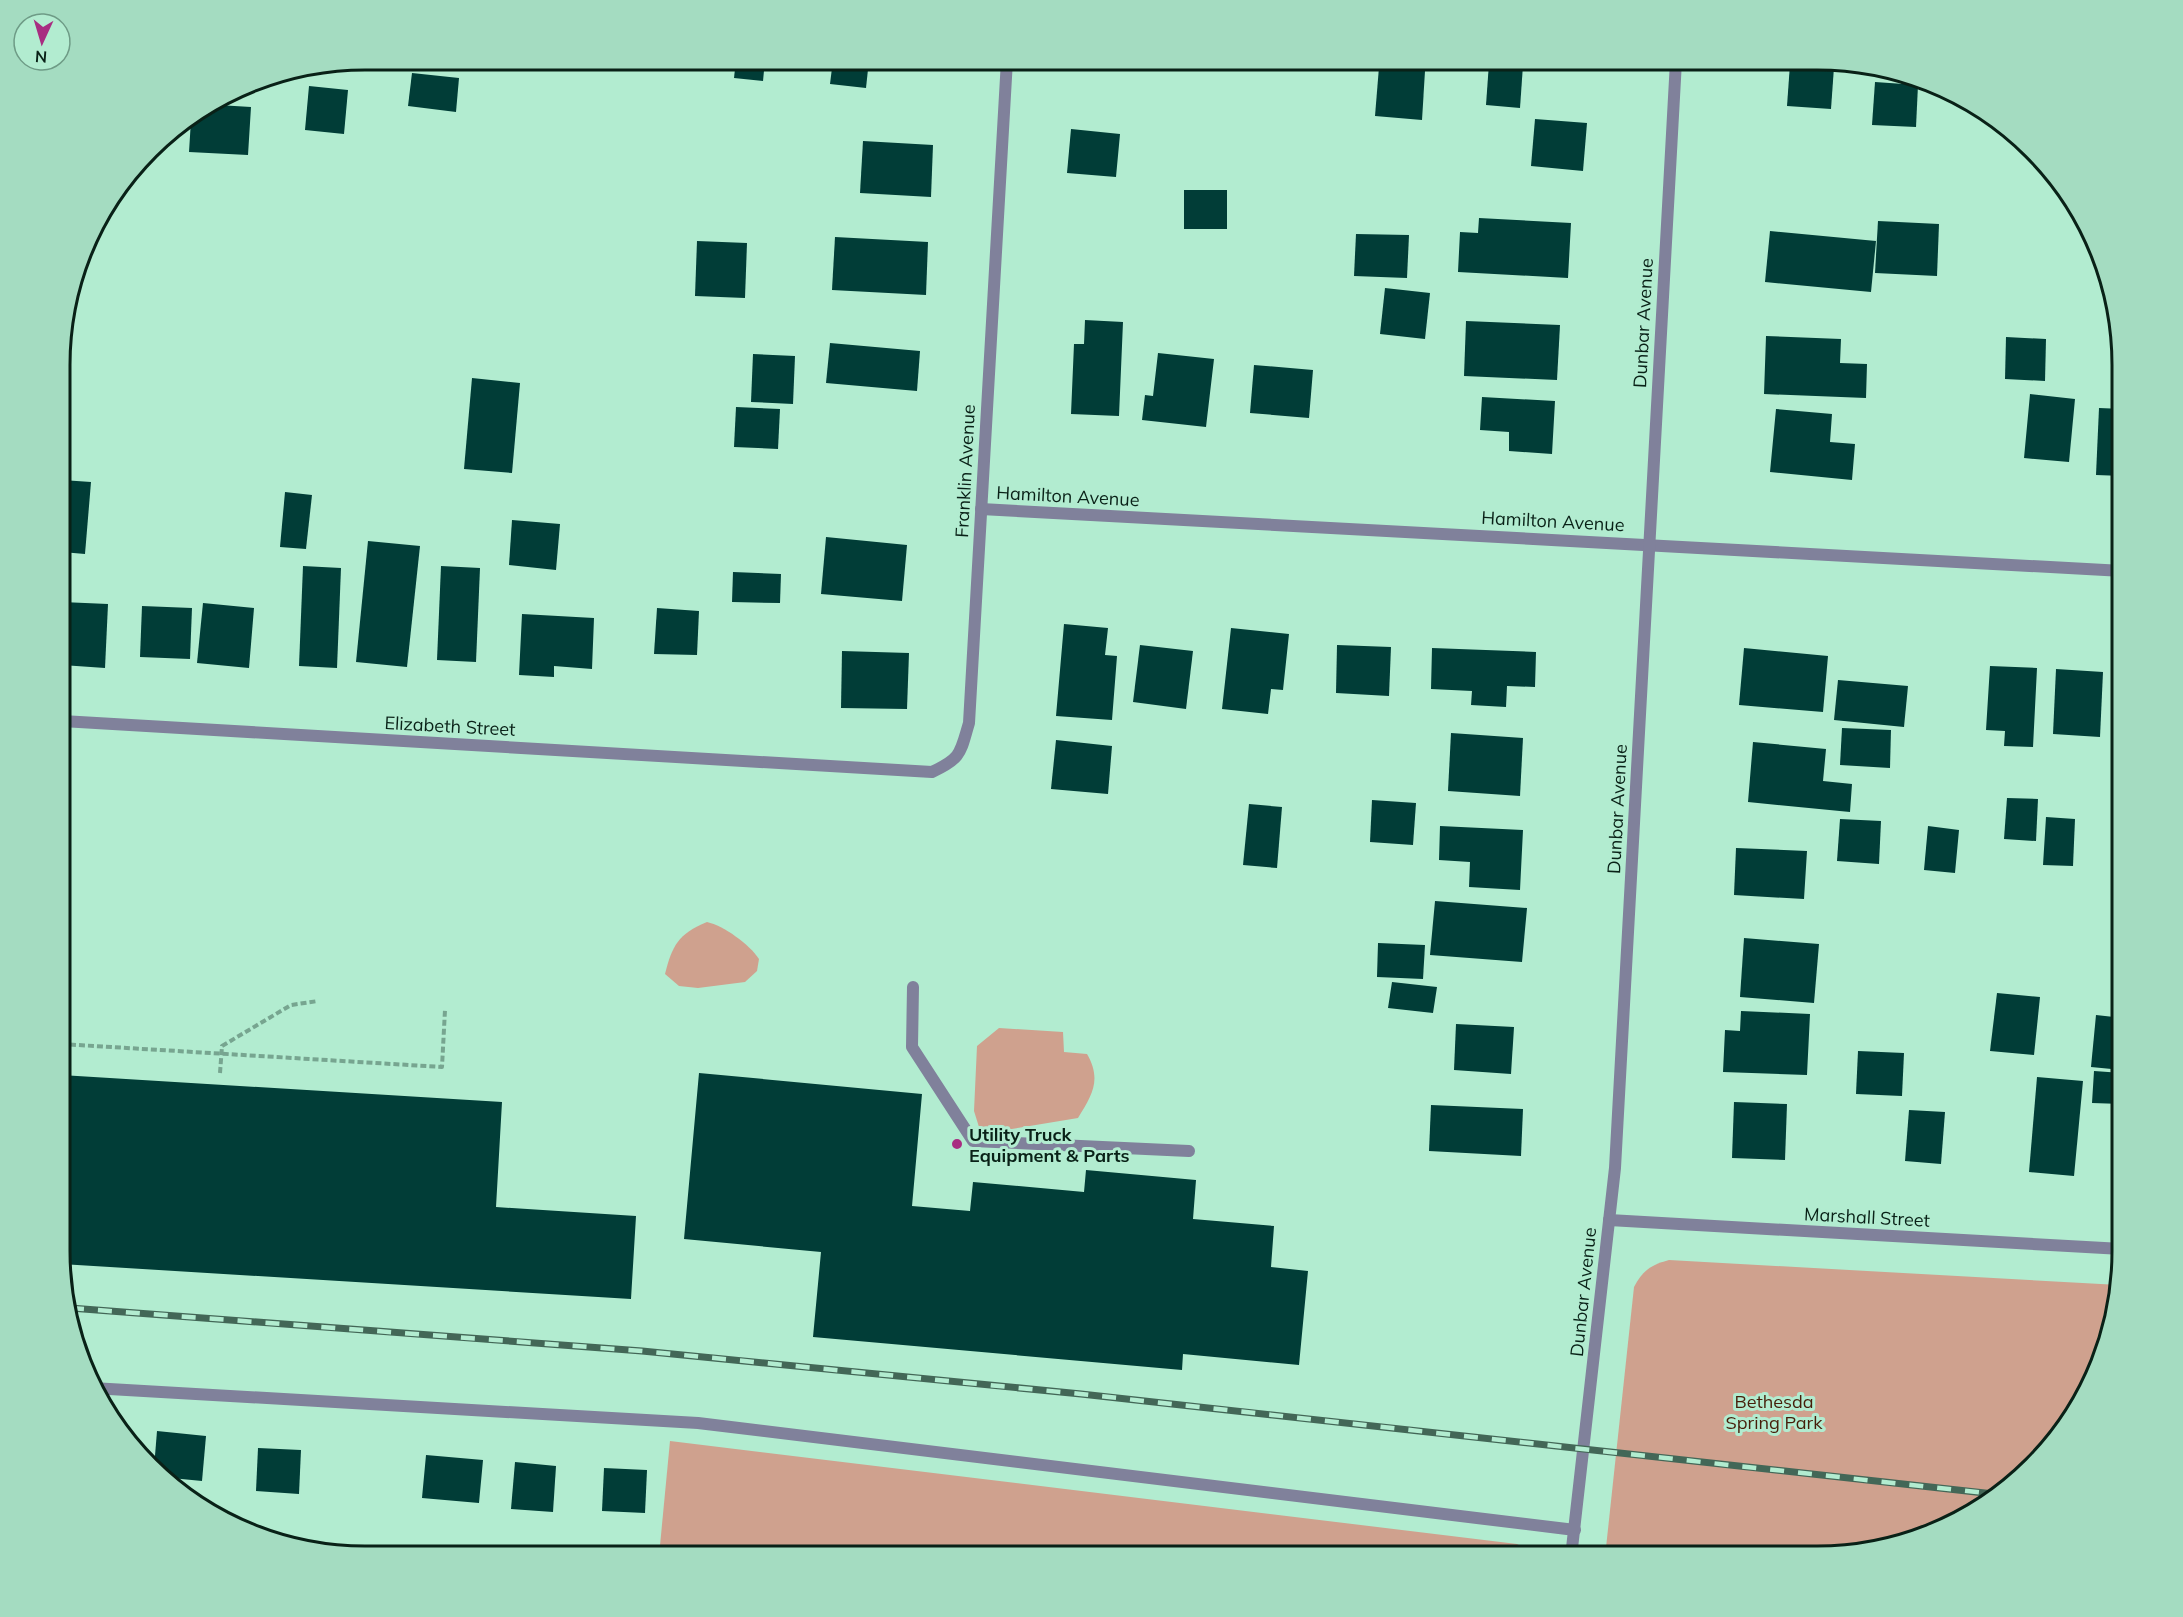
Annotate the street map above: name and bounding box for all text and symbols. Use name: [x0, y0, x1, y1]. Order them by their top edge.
north arrow: [12, 12, 72, 72]
text: N: [34, 47, 48, 67]
street label: Dunbar Avenue: [1628, 258, 1658, 388]
street label: Franklin Avenue: [950, 404, 980, 538]
street label: Hamilton Avenue: [996, 481, 1140, 511]
street label: Hamilton Avenue: [1481, 506, 1625, 536]
street label: Elizabeth Street: [384, 711, 516, 741]
street label: Dunbar Avenue: [1602, 744, 1632, 874]
place label: Utility Truck Equipment & Parts: [969, 1123, 1130, 1167]
marker: Utility Truck Equipment & Parts: [950, 1137, 964, 1151]
street label: Marshall Street: [1803, 1202, 1931, 1232]
street label: Dunbar Avenue: [1565, 1226, 1601, 1358]
park label: Bethesda Spring Park: [1726, 1390, 1823, 1434]

